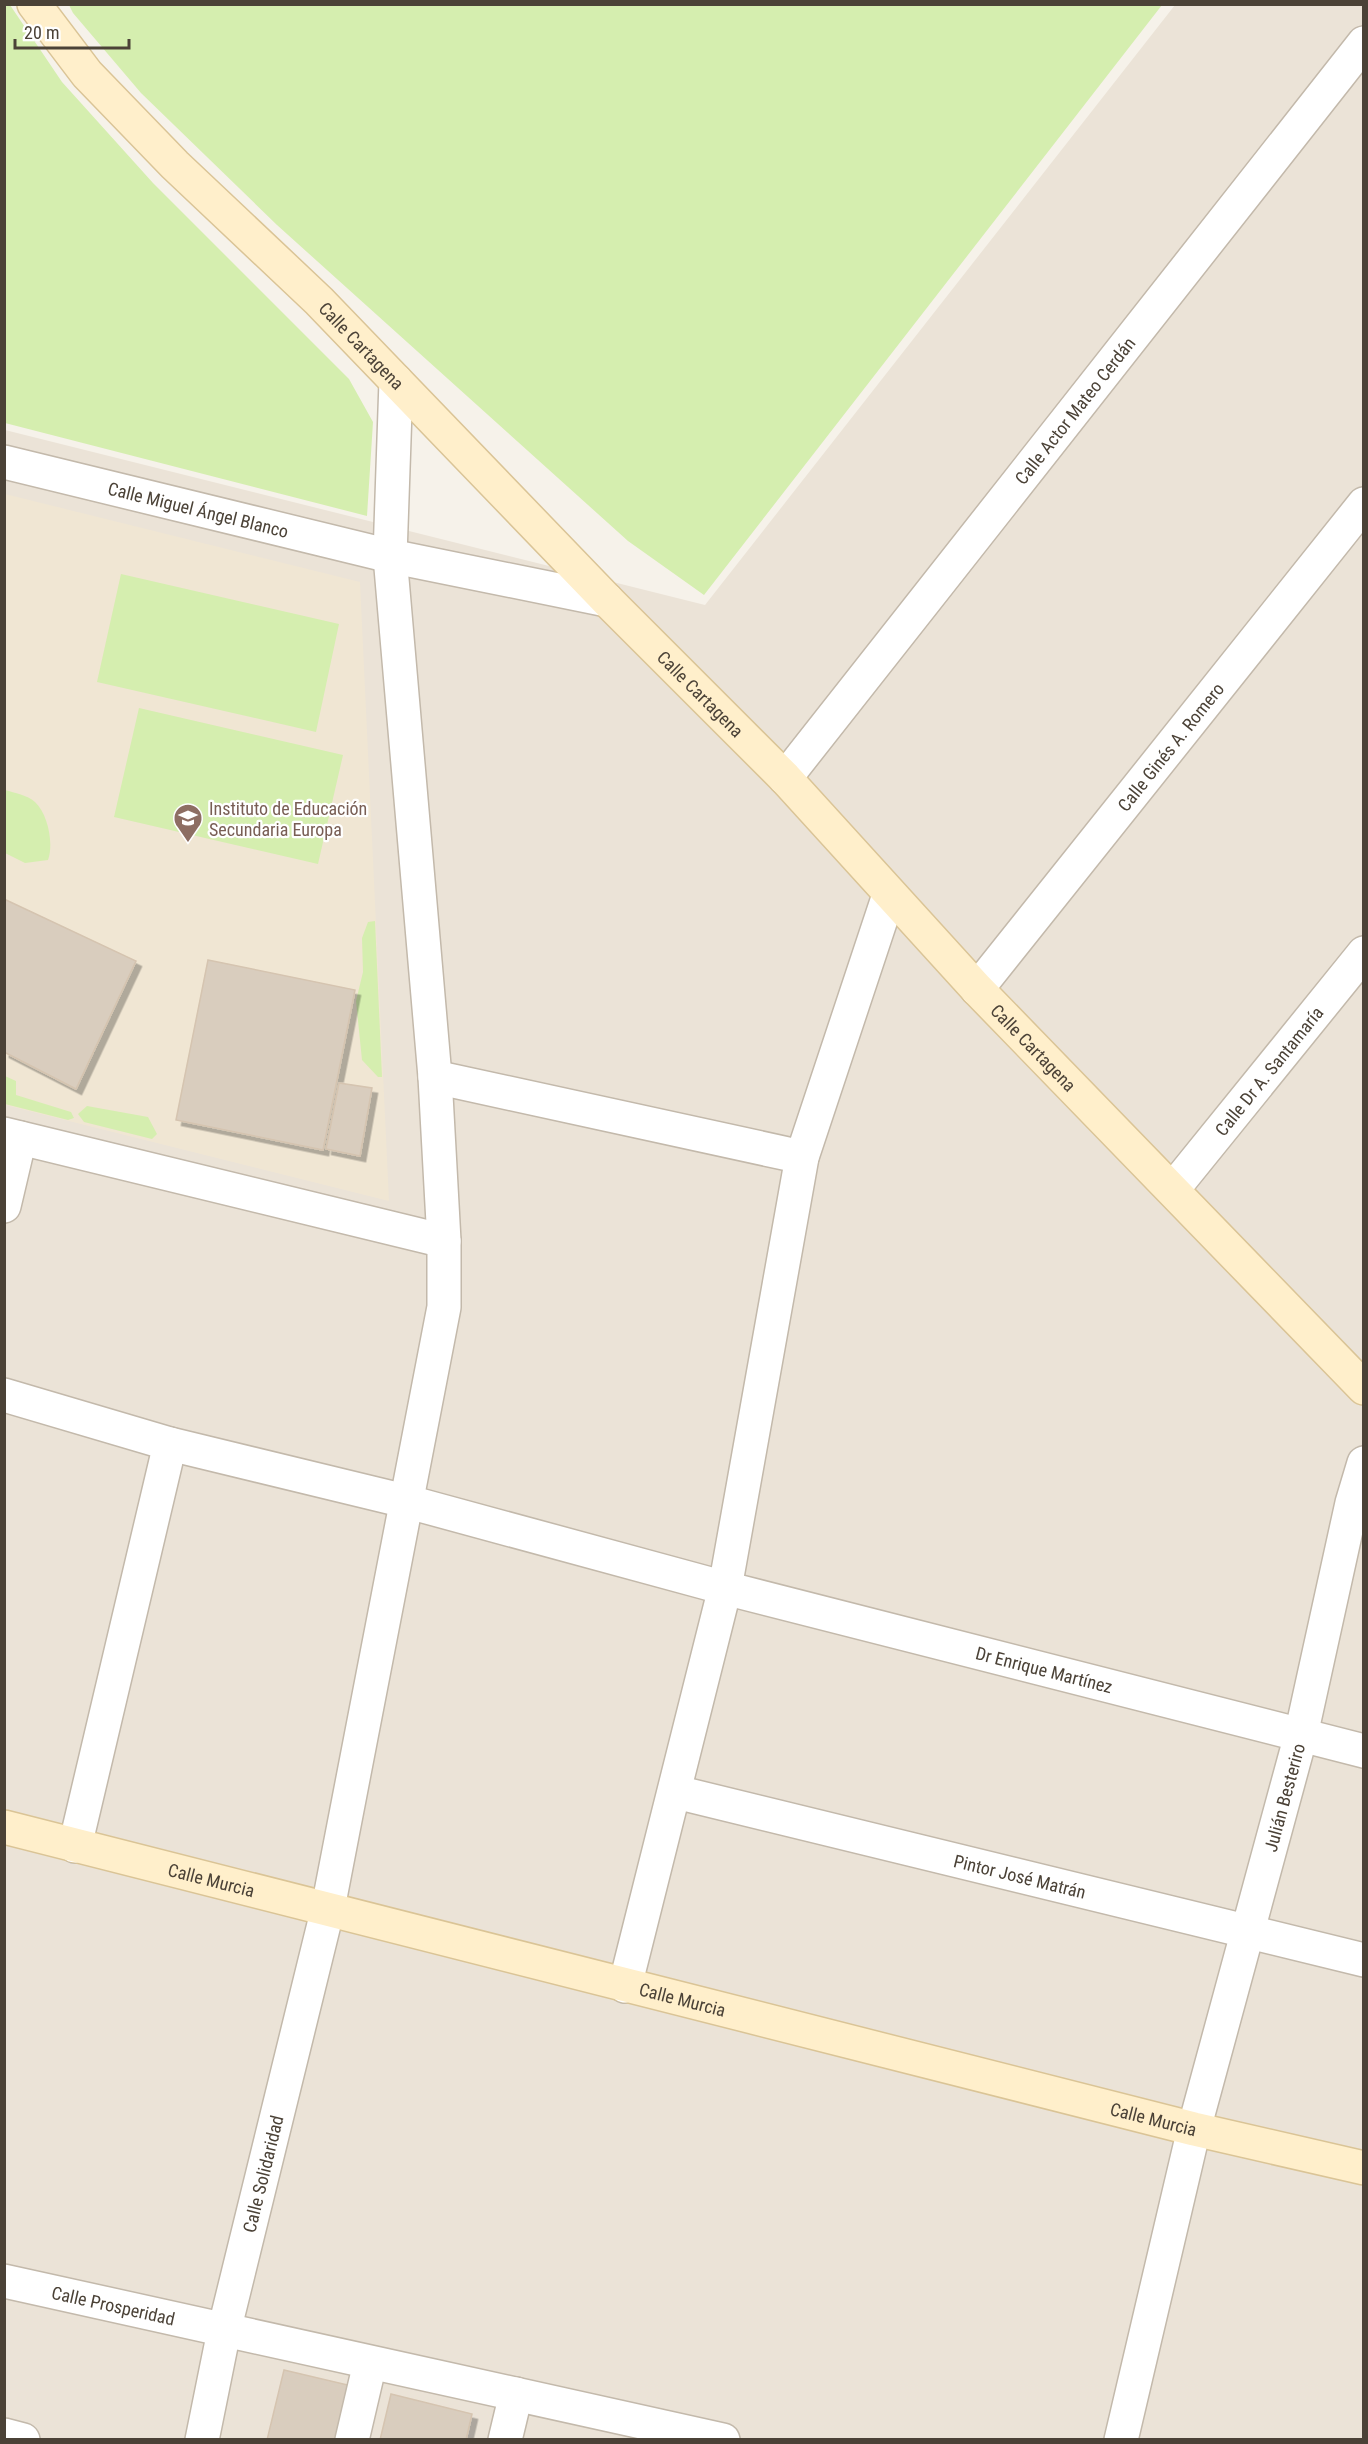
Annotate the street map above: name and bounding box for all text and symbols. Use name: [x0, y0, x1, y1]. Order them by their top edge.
scale bar: [15, 12, 129, 50]
text: 20 m: [24, 22, 59, 43]
street label: Calle Cartagena: [315, 297, 408, 393]
street label: Calle Actor Mateo Cerdán: [1010, 333, 1139, 488]
street label: Calle Miguel Ángel Blanco: [106, 477, 291, 541]
street label: Calle Cartagena: [653, 646, 748, 741]
street label: Calle Ginés A. Romero: [1113, 678, 1228, 815]
place label: Instituto de Educación Secundaria Europa: [209, 798, 367, 840]
school or university icon: Instituto de Educación Secundaria Europa: [172, 802, 204, 844]
street label: Calle Cartagena: [987, 1000, 1081, 1095]
street label: Calle Dr A. Santamaría: [1210, 1002, 1327, 1140]
street label: Dr Enrique Martínez: [974, 1642, 1115, 1697]
street label: Julián Besteriro: [1259, 1741, 1309, 1854]
street label: Pintor José Matrán: [952, 1850, 1088, 1902]
street label: Calle Murcia: [166, 1859, 257, 1901]
street label: Calle Murcia: [637, 1978, 728, 2020]
street label: Calle Murcia: [1108, 2098, 1199, 2140]
street label: Calle Solidaridad: [238, 2113, 287, 2235]
street label: Calle Prosperidad: [50, 2281, 177, 2329]

